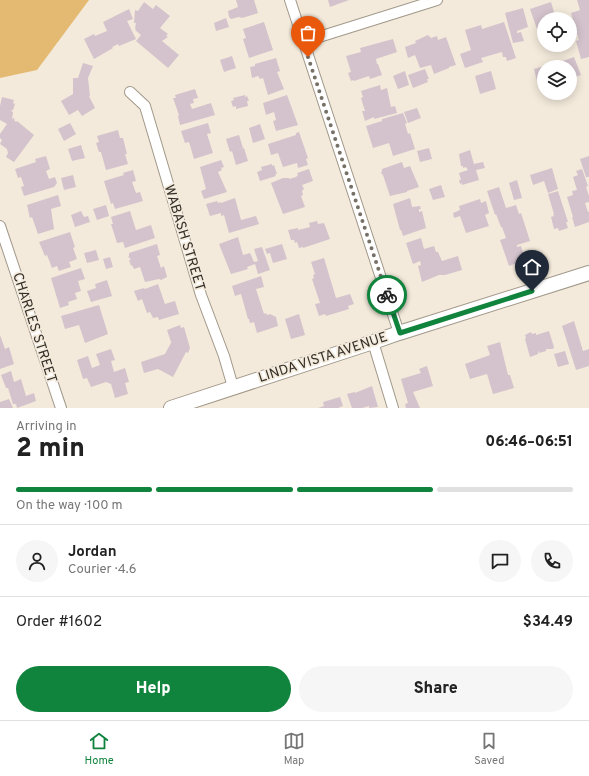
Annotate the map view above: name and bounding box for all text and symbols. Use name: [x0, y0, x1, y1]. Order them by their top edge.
map controls: [537, 12, 577, 100]
button: locate: [537, 12, 577, 52]
pin: [291, 16, 325, 57]
icon: bag: [297, 22, 319, 44]
button: layers: [537, 60, 577, 100]
street label: WABASH STREET: [160, 183, 208, 293]
pin: [515, 250, 549, 291]
icon: home: [521, 256, 543, 278]
street label: CHARLES STREET: [8, 271, 60, 385]
courier: [367, 275, 407, 315]
icon: bike: [376, 284, 398, 306]
street label: LINDA VISTA AVENUE: [256, 329, 390, 387]
text: Arriving in: [16, 419, 77, 435]
text: 2 min: [16, 433, 85, 466]
text: 06:46–06:51: [485, 433, 573, 452]
text: On the way · 100 m: [16, 498, 123, 514]
button: person: [16, 540, 58, 582]
button: chat: [479, 540, 521, 582]
button: phone: [531, 540, 573, 582]
text: Jordan: [68, 543, 117, 562]
text: Courier · 4.6: [68, 562, 136, 578]
text: Order #1602: [16, 613, 102, 632]
text: $34.49: [523, 613, 573, 632]
button: Help: [16, 666, 291, 712]
button: Share: [299, 666, 573, 712]
tab: Home: [85, 730, 114, 768]
tab: Map: [283, 730, 305, 768]
tab: Saved: [474, 730, 504, 768]

